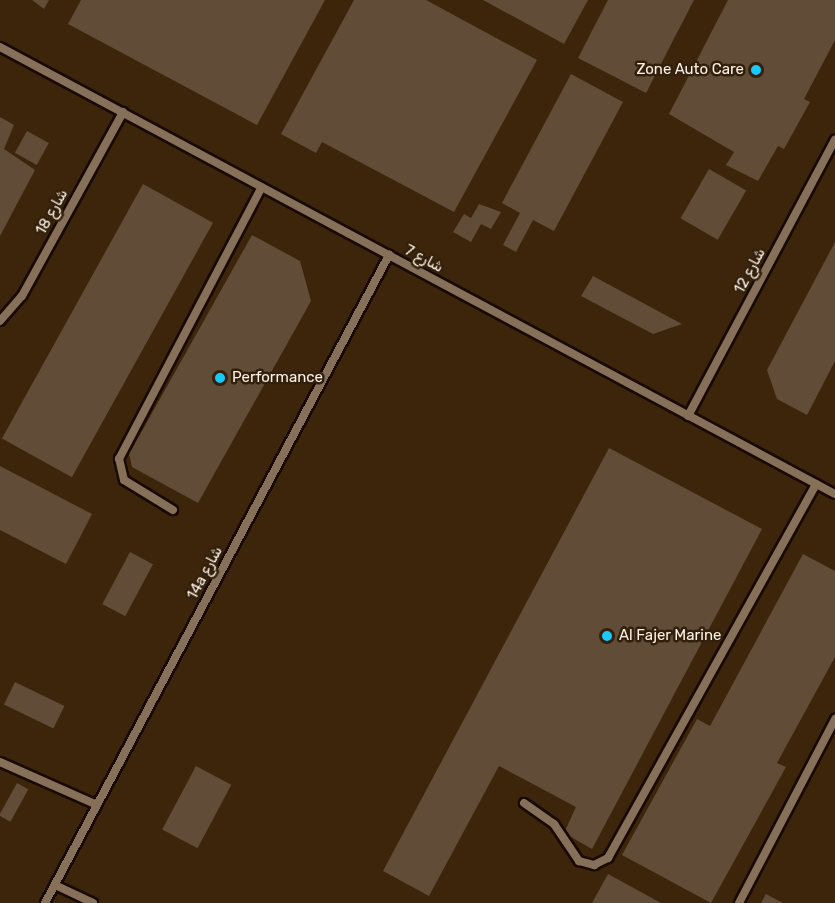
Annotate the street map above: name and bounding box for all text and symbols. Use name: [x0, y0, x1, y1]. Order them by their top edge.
place label: Zone Auto Care: [636, 61, 744, 79]
marker: Zone Auto Care: [749, 63, 763, 77]
street label: شارع 18: [32, 186, 72, 238]
street label: شارع 7: [402, 241, 446, 277]
street label: شارع 12: [731, 245, 769, 297]
place label: Performance: [232, 369, 323, 387]
marker: Performance: [213, 371, 227, 385]
street label: 14a شارع: [184, 543, 226, 603]
place label: Al Fajer Marine: [619, 627, 722, 645]
marker: Al Fajer Marine: [600, 629, 614, 643]

